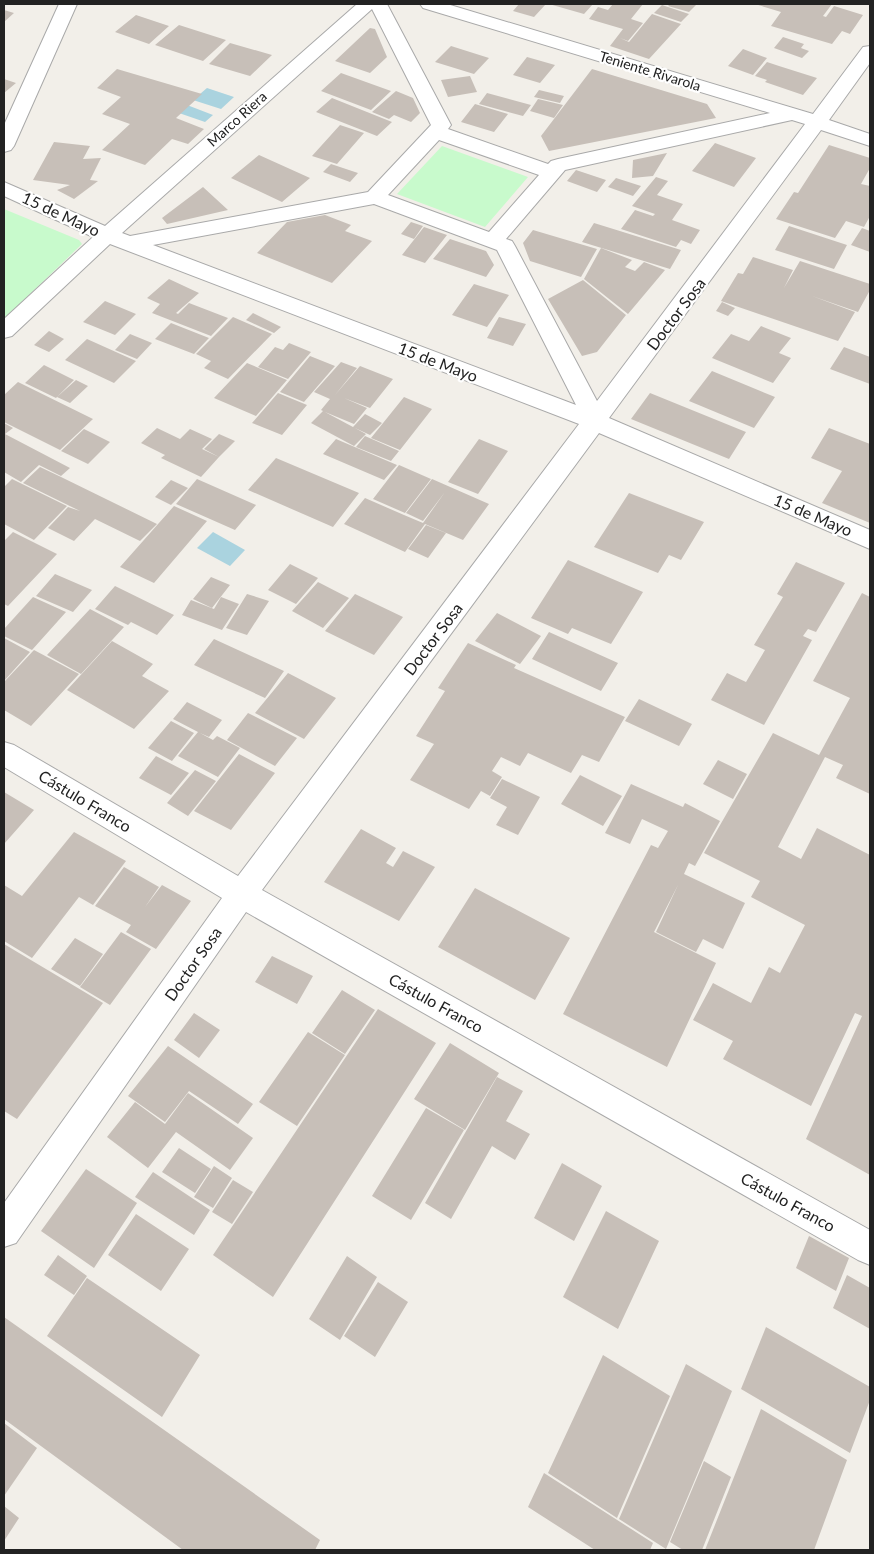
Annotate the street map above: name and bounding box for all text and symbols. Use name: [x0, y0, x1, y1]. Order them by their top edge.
street label: Teniente Rivarola: [597, 47, 703, 94]
street label: Marco Riera: [203, 88, 270, 150]
street label: 15 de Mayo: [19, 187, 103, 240]
street label: Doctor Sosa: [642, 274, 709, 354]
street label: 15 de Mayo: [396, 338, 481, 385]
street label: 15 de Mayo: [771, 489, 855, 540]
street label: Doctor Sosa: [399, 599, 466, 679]
street label: Cástulo Franco: [36, 765, 135, 836]
street label: Doctor Sosa: [160, 923, 225, 1004]
street label: Cástulo Franco: [386, 969, 487, 1036]
street label: Cástulo Franco: [738, 1168, 839, 1235]

